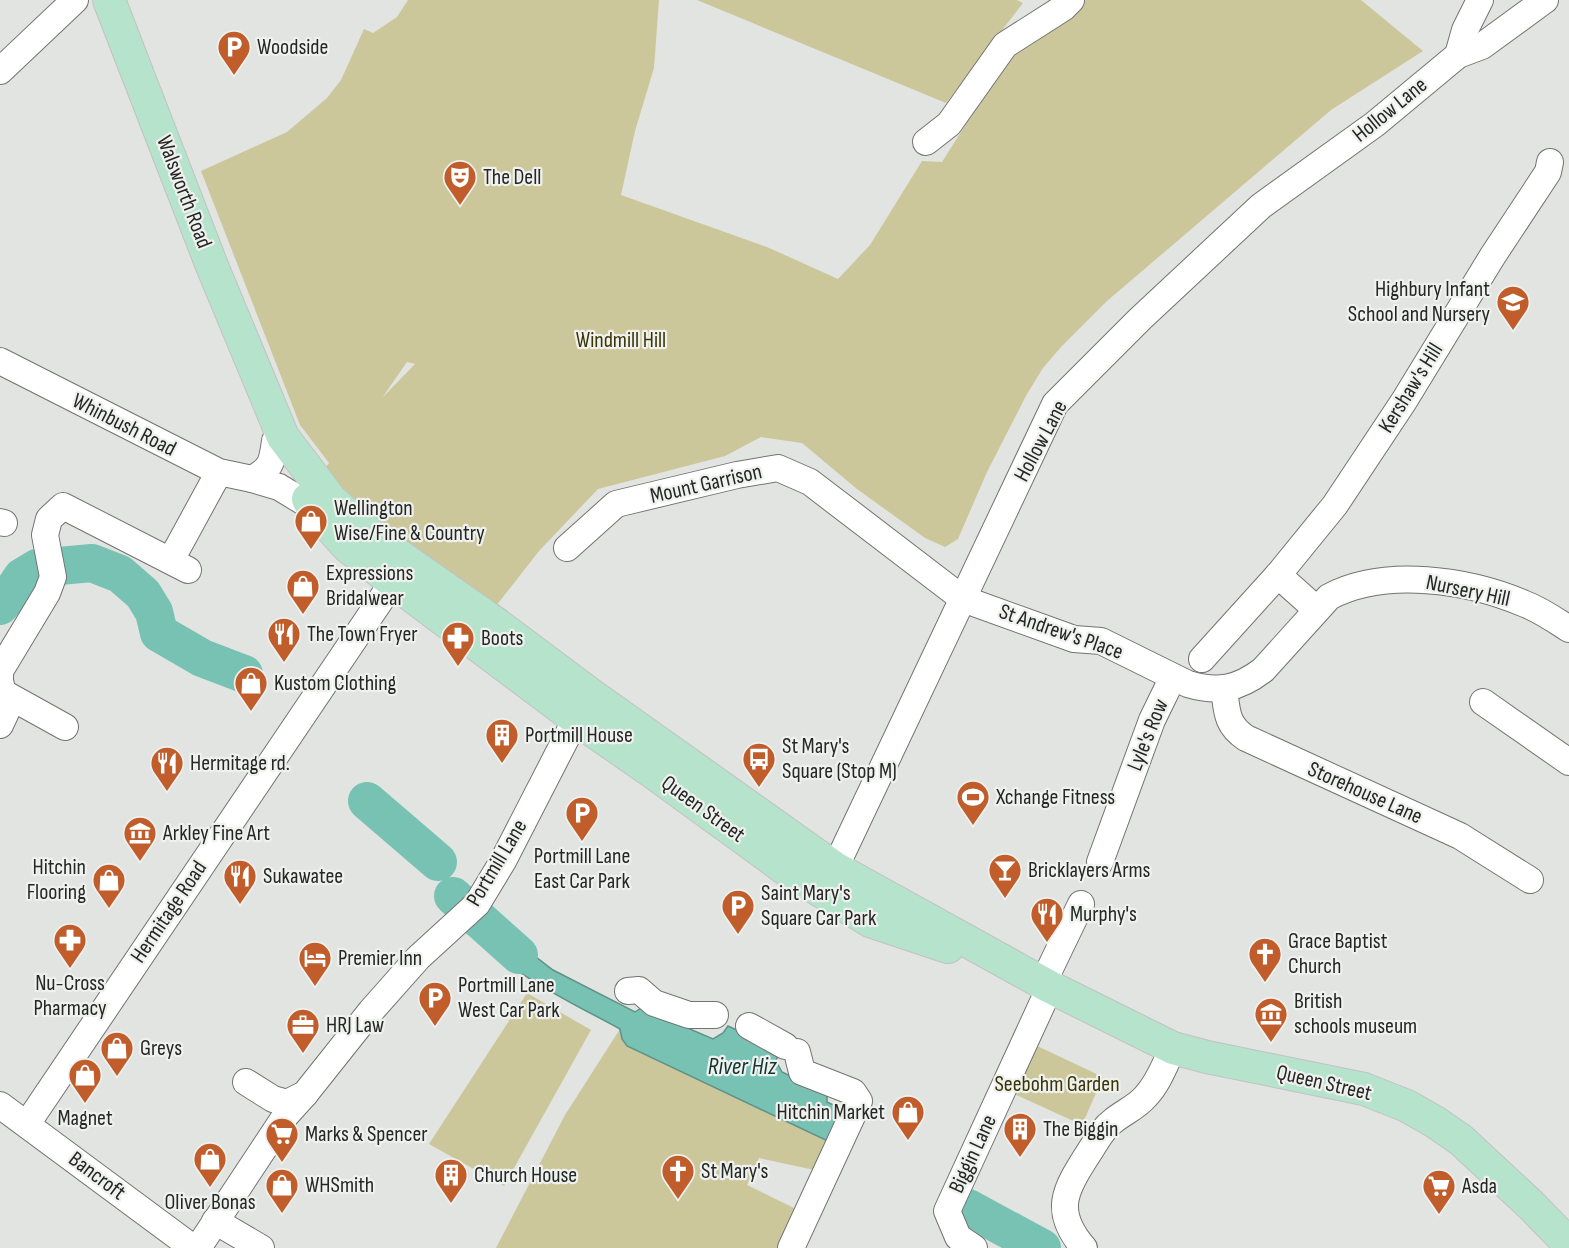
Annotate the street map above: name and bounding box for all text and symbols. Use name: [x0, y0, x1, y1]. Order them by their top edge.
parking icon: Woodside: [216, 29, 252, 76]
place label: Woodside: [257, 34, 328, 61]
street label: Hollow Lane: [1347, 72, 1433, 148]
street label: Walsworth Road: [150, 132, 218, 252]
theatre icon: The Dell: [442, 159, 478, 206]
place label: The Dell: [483, 164, 541, 191]
place label: Highbury Infant School and Nursery: [1348, 276, 1491, 328]
school or university icon: Highbury Infant School and Nursery: [1495, 284, 1531, 331]
park label: Windmill Hill: [576, 327, 666, 354]
street label: Kershaw's Hill: [1373, 338, 1449, 438]
street label: Whinbush Road: [68, 387, 180, 463]
street label: Hollow Lane: [1008, 396, 1074, 486]
street label: Mount Garrison: [648, 458, 764, 510]
place label: Wellington Wise/Fine & Country: [334, 495, 485, 547]
shop icon: Wellington Wise/Fine & Country: [293, 503, 329, 550]
place label: Expressions Bridalwear: [326, 560, 413, 612]
shop icon: Expressions Bridalwear: [285, 568, 321, 615]
street label: Nursery Hill: [1424, 569, 1512, 613]
street label: St Andrew's Place: [995, 598, 1127, 666]
restaurant icon: The Town Fryer: [266, 616, 302, 663]
pharmacy icon: Boots: [440, 620, 476, 667]
place label: The Town Fryer: [307, 621, 418, 648]
place label: Boots: [481, 625, 524, 652]
shop icon: Kustom Clothing: [233, 665, 269, 712]
place label: Kustom Clothing: [274, 670, 397, 697]
street label: Lyle's Row: [1121, 695, 1175, 775]
building icon: Portmill House: [484, 717, 520, 764]
place label: Portmill House: [525, 722, 633, 749]
place label: St Mary's Square (Stop M): [782, 733, 897, 785]
bus stop icon: St Mary's Square (Stop M): [741, 741, 777, 788]
restaurant icon: Hermitage rd.: [149, 745, 185, 792]
place label: Hermitage rd.: [190, 750, 290, 777]
street label: Storehouse Lane: [1303, 756, 1427, 830]
street label: Queen Street: [656, 770, 750, 849]
sports icon: Xchange Fitness: [955, 779, 991, 826]
place label: Xchange Fitness: [995, 784, 1115, 811]
parking icon: Portmill Lane East Car Park: [564, 795, 600, 842]
museum icon: Arkley Fine Art: [122, 815, 158, 862]
street label: Portmill Lane: [461, 815, 533, 911]
place label: Arkley Fine Art: [162, 820, 270, 847]
place label: Portmill Lane East Car Park: [534, 843, 631, 895]
bar icon: Bricklayers Arms: [987, 852, 1023, 899]
place label: Hitchin Flooring: [27, 854, 86, 906]
street label: Hermitage Road: [125, 856, 213, 968]
place label: Bricklayers Arms: [1028, 857, 1151, 884]
restaurant icon: Sukawatee: [222, 858, 258, 905]
shop icon: Hitchin Flooring: [91, 862, 127, 909]
place label: Sukawatee: [263, 863, 343, 890]
place label: Saint Mary's Square Car Park: [761, 880, 877, 932]
parking icon: Saint Mary's Square Car Park: [720, 888, 756, 935]
restaurant icon: Murphy's: [1029, 896, 1065, 943]
place label: Murphy's: [1070, 901, 1137, 928]
pharmacy icon: Nu-Cross Pharmacy: [52, 922, 88, 969]
place label: Grace Baptist Church: [1288, 928, 1388, 980]
church icon: Grace Baptist Church: [1247, 936, 1283, 983]
hotel icon: Premier Inn: [297, 940, 333, 987]
place label: Premier Inn: [338, 945, 422, 972]
place label: Nu-Cross Pharmacy: [33, 970, 107, 1022]
place label: Portmill Lane West Car Park: [458, 972, 560, 1024]
parking icon: Portmill Lane West Car Park: [417, 980, 453, 1027]
place label: British schools museum: [1294, 988, 1417, 1040]
museum icon: British schools museum: [1253, 996, 1289, 1043]
office icon: HRJ Law: [285, 1007, 321, 1054]
place label: HRJ Law: [326, 1012, 384, 1039]
shop icon: Greys: [99, 1030, 135, 1077]
place label: Greys: [140, 1035, 182, 1062]
water label: River Hiz: [708, 1052, 778, 1081]
shop icon: Magnet: [67, 1057, 103, 1104]
street label: Queen Street: [1274, 1059, 1375, 1107]
park label: Seebohm Garden: [994, 1071, 1120, 1098]
shop icon: Hitchin Market: [890, 1094, 926, 1141]
place label: Hitchin Market: [777, 1099, 885, 1126]
place label: Magnet: [57, 1105, 113, 1132]
street label: Biggin Lane: [943, 1111, 1003, 1197]
building icon: The Biggin: [1002, 1111, 1038, 1158]
supermarket icon: Marks & Spencer: [264, 1116, 300, 1163]
place label: The Biggin: [1043, 1116, 1118, 1143]
place label: Marks & Spencer: [305, 1121, 428, 1148]
shop icon: Oliver Bonas: [192, 1141, 228, 1188]
street label: Bancroft: [63, 1146, 131, 1206]
church icon: St Mary's: [660, 1153, 696, 1200]
building icon: Church House: [433, 1157, 469, 1204]
place label: St Mary's: [701, 1158, 769, 1185]
place label: Church House: [474, 1162, 577, 1189]
shop icon: WHSmith: [264, 1167, 300, 1214]
supermarket icon: Asda: [1421, 1168, 1457, 1215]
place label: WHSmith: [305, 1172, 374, 1199]
place label: Asda: [1461, 1173, 1497, 1200]
place label: Oliver Bonas: [164, 1189, 256, 1216]

